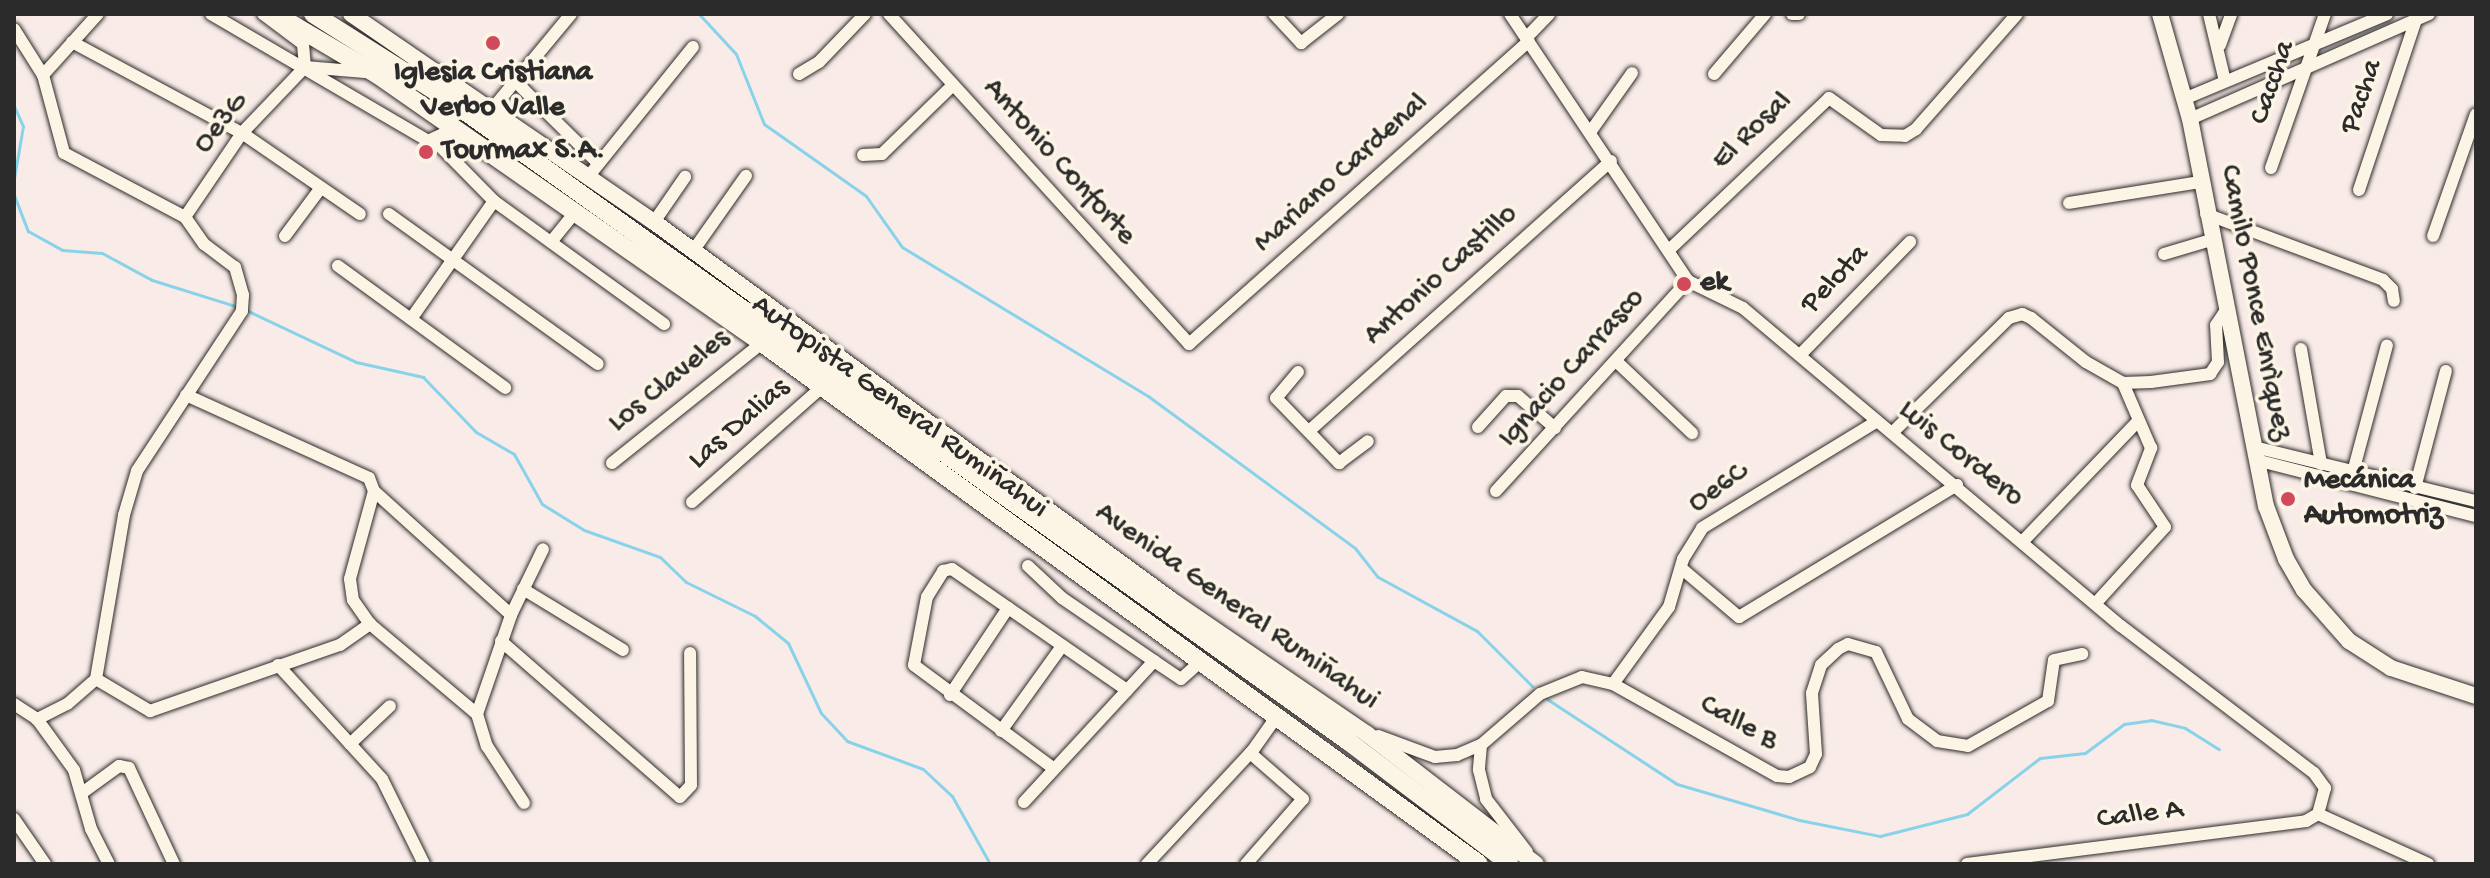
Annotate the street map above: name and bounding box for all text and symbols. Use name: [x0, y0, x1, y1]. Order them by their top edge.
marker: Iglesia Cristiana Verbo Valle: [484, 34, 502, 52]
street label: Caccha: [2243, 36, 2305, 130]
street label: Pacha: [2334, 55, 2392, 139]
place label: Iglesia Cristiana Verbo Valle: [394, 56, 592, 126]
street label: Antonio Conforte: [974, 72, 1142, 254]
street label: El Rosal: [1705, 85, 1801, 179]
street label: Oe3G: [187, 86, 257, 162]
street label: Mariano Cardenal: [1247, 86, 1437, 262]
place label: Tourmax S.A.: [442, 134, 605, 170]
marker: Tourmax S.A.: [417, 143, 435, 161]
street label: Camilo Ponce Enrìquez: [2210, 162, 2298, 444]
street label: Antonio Castillo: [1358, 197, 1526, 355]
street label: Pelota: [1794, 238, 1878, 322]
place label: ek: [1700, 266, 1729, 302]
marker: ek: [1675, 275, 1693, 293]
street label: Ignacio Carrasco: [1492, 282, 1654, 456]
street label: Autopista General Rumiñahui: [744, 288, 1054, 528]
street label: Los Claveles: [602, 322, 738, 442]
street label: Las Dalias: [682, 371, 798, 479]
street label: Luis Cordero: [1890, 393, 2030, 517]
street label: Oe6C: [1682, 456, 1756, 522]
place label: Mecánica Automotriz: [2304, 464, 2443, 534]
marker: Mecánica Automotriz: [2279, 490, 2297, 508]
street label: Avenida General Rumiñahui: [1087, 496, 1385, 720]
street label: Calle B: [1693, 688, 1783, 760]
street label: Calle A: [2095, 793, 2185, 839]

